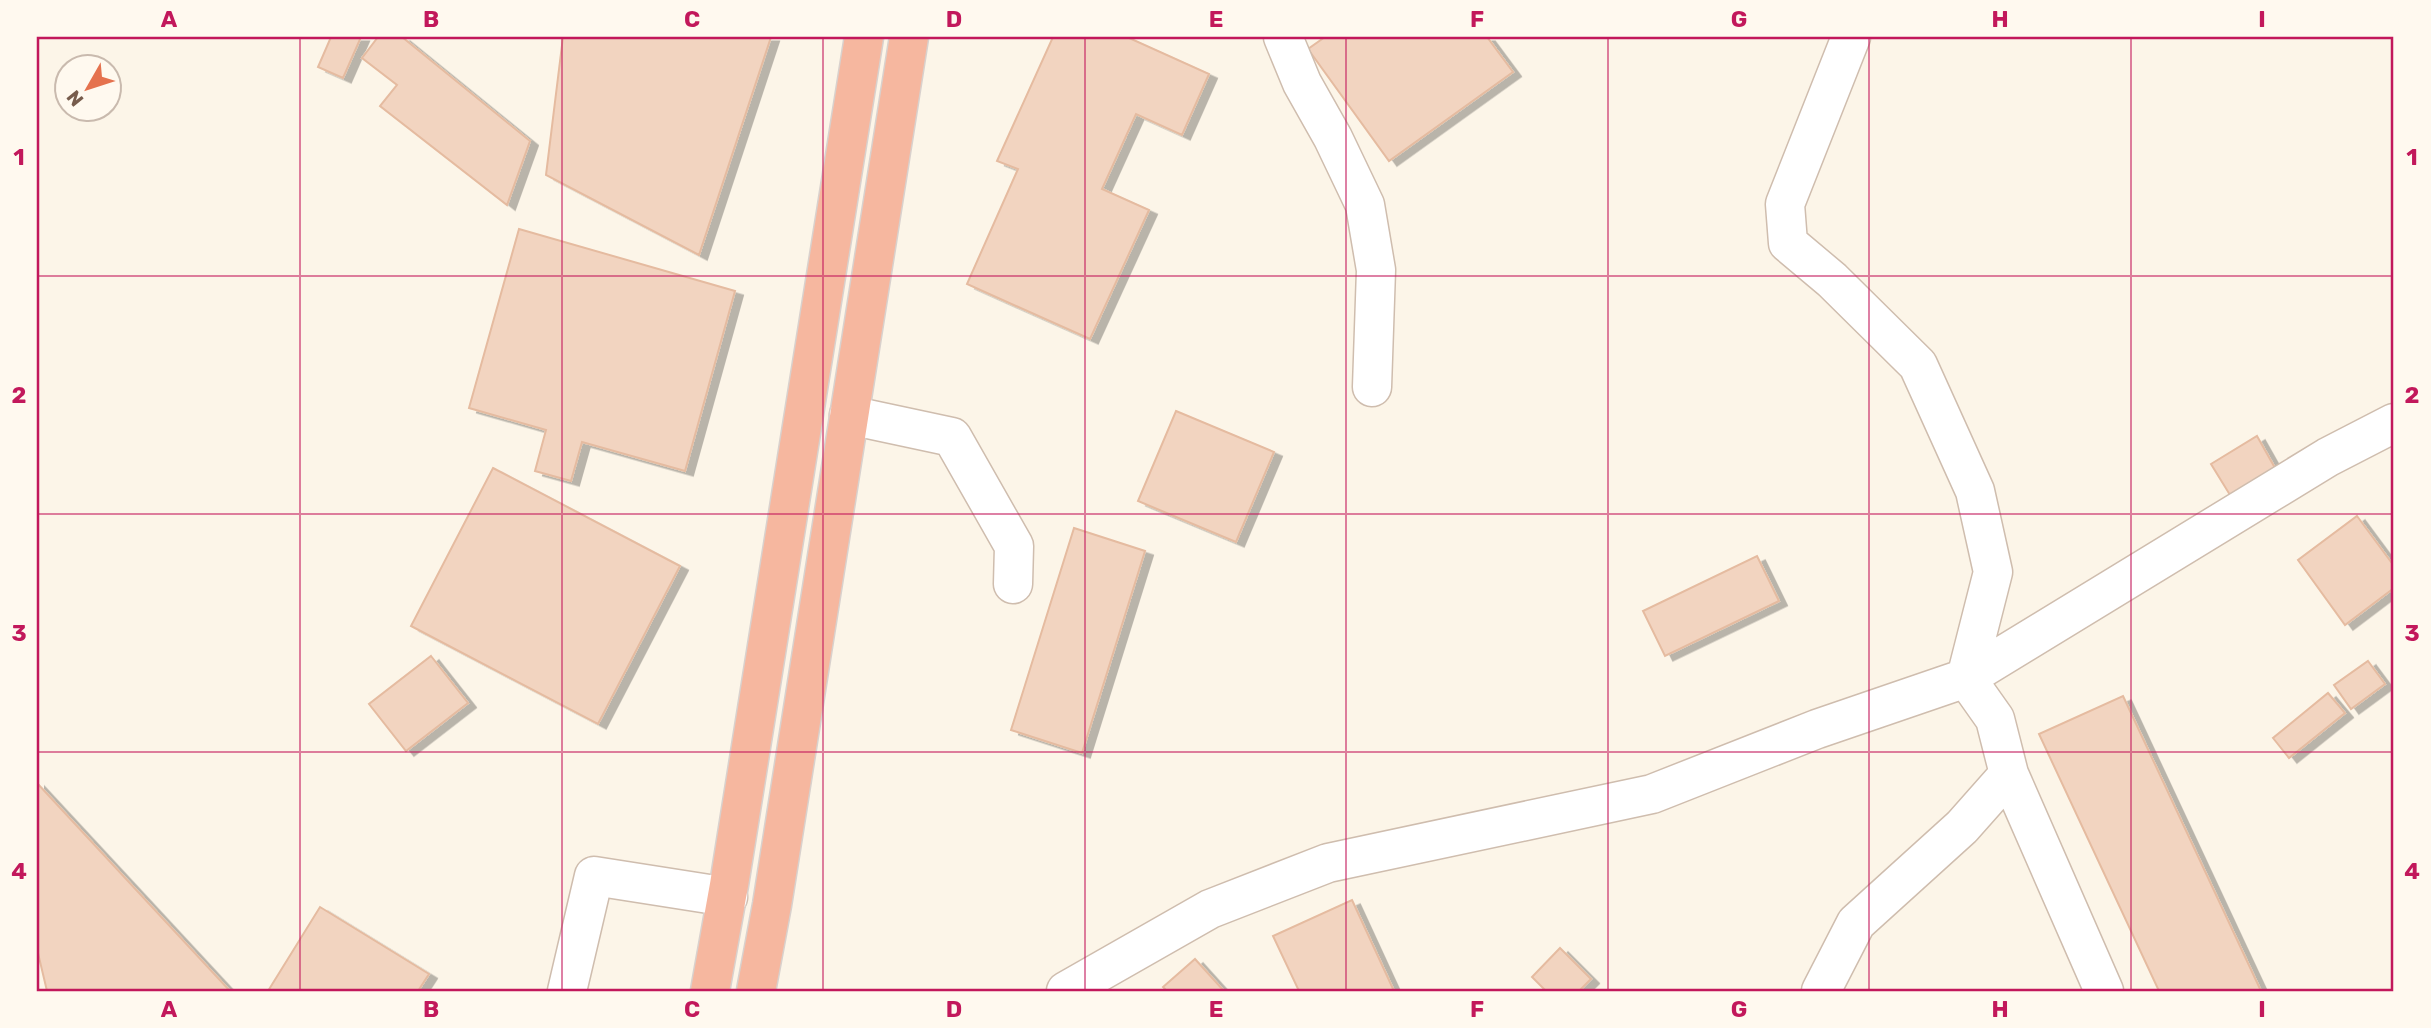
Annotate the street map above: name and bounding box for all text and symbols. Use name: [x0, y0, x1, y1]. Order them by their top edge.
text: A: [161, 5, 178, 33]
text: B: [423, 5, 439, 33]
text: C: [684, 5, 700, 33]
text: D: [946, 5, 962, 33]
text: E: [1209, 5, 1223, 33]
text: F: [1470, 5, 1484, 33]
text: G: [1731, 5, 1747, 33]
text: H: [1991, 5, 2009, 33]
text: I: [2258, 5, 2266, 33]
north arrow: [52, 52, 122, 122]
text: N: [62, 86, 88, 111]
text: 1: [13, 143, 25, 171]
text: 1: [2406, 143, 2418, 171]
text: 2: [12, 381, 26, 409]
text: 2: [2405, 381, 2419, 409]
text: 3: [11, 619, 27, 647]
text: 3: [2404, 619, 2420, 647]
text: 4: [11, 857, 27, 885]
text: 4: [2404, 857, 2420, 885]
text: A: [161, 995, 178, 1023]
text: B: [423, 995, 439, 1023]
text: C: [684, 995, 700, 1023]
text: D: [946, 995, 962, 1023]
text: E: [1209, 995, 1223, 1023]
text: F: [1470, 995, 1484, 1023]
text: G: [1731, 995, 1747, 1023]
text: H: [1991, 995, 2009, 1023]
text: I: [2258, 995, 2266, 1023]

